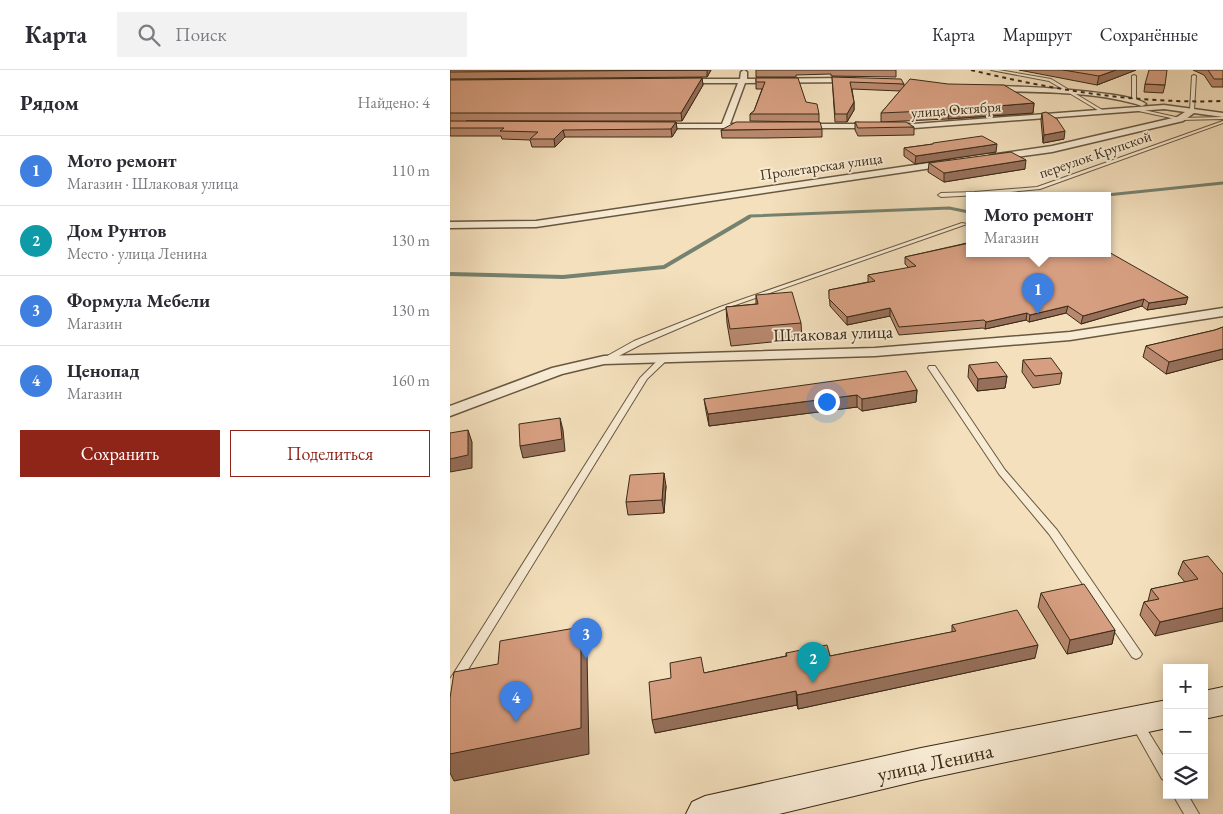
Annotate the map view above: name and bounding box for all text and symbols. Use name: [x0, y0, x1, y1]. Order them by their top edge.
search box: [117, 12, 467, 57]
text: Карта: [25, 19, 87, 50]
icon: search: [135, 21, 163, 49]
text: Поиск: [175, 22, 227, 47]
text: Карта: [932, 23, 975, 46]
text: Маршрут: [1003, 23, 1072, 46]
text: Сохранённые: [1100, 23, 1198, 46]
text: Рядом: [20, 89, 79, 116]
text: Найдено: 4: [358, 92, 430, 113]
street label: улица Октября: [910, 96, 1002, 122]
street label: переулок Крупской: [1036, 126, 1154, 182]
text: Мото ремонт: [67, 148, 177, 173]
street label: Пролетарская улица: [758, 148, 884, 184]
text: 1: [32, 160, 40, 181]
text: 110 m: [391, 160, 430, 181]
text: Магазин · Шлаковая улица: [67, 173, 239, 194]
popup: [966, 192, 1111, 257]
text: Мото ремонт: [984, 202, 1093, 227]
text: Дом Рунтов: [67, 218, 166, 243]
text: Магазин: [984, 227, 1039, 248]
text: 2: [32, 230, 40, 251]
text: 130 m: [391, 230, 430, 251]
text: Место · улица Ленина: [67, 243, 207, 264]
pin: 1: [1022, 273, 1054, 314]
text: Формула Мебели: [67, 288, 210, 313]
text: 3: [32, 300, 40, 321]
text: 130 m: [391, 300, 430, 321]
text: Магазин: [67, 313, 122, 334]
street label: Шлаковая улица: [773, 319, 894, 347]
text: Ценопад: [67, 358, 139, 383]
text: 4: [32, 370, 40, 391]
text: 160 m: [391, 370, 430, 391]
text: Магазин: [67, 383, 122, 404]
your location: [814, 389, 840, 415]
button: Сохранить: [20, 430, 220, 477]
button: Поделиться: [230, 430, 430, 477]
pin: 3: [570, 618, 602, 659]
pin: 2: [797, 642, 829, 683]
map controls: [1163, 664, 1208, 799]
button: +: [1163, 664, 1208, 709]
pin: 4: [500, 681, 532, 722]
button: −: [1163, 709, 1208, 754]
street label: улица Ленина: [875, 736, 996, 787]
button: layers: [1163, 754, 1208, 799]

